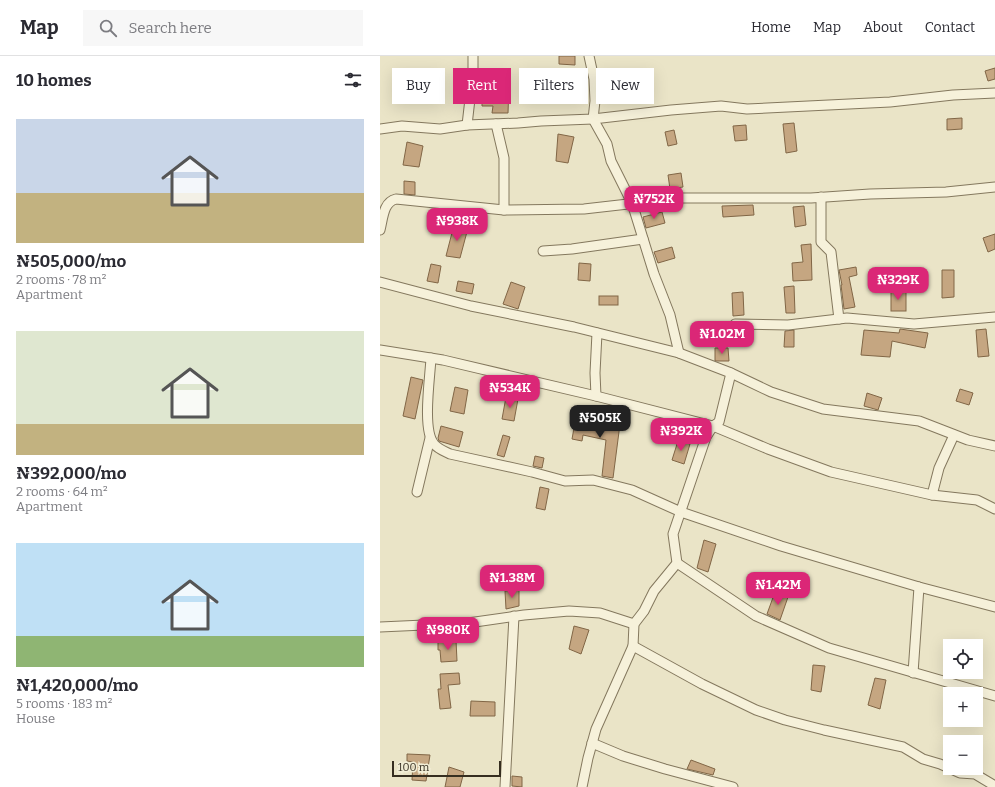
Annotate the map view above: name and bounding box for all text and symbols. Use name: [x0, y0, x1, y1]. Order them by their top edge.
search box: [83, 10, 363, 46]
text: Map: [20, 16, 59, 39]
icon: search: [97, 17, 119, 39]
text: Search here: [129, 19, 212, 37]
text: Home: [751, 19, 791, 36]
text: Map: [813, 19, 841, 36]
text: About: [863, 19, 903, 36]
text: Contact: [925, 19, 975, 36]
chip: Buy: [392, 68, 445, 104]
chip: Rent: [453, 68, 511, 104]
chip: Filters: [519, 68, 588, 104]
chip: New: [596, 68, 654, 104]
icon: filters: [342, 69, 364, 91]
text: 10 homes: [16, 70, 92, 91]
icon: home: [154, 145, 226, 217]
pin: ₦752K: [626, 186, 682, 220]
text: ₦752K: [633, 191, 675, 206]
pin: ₦938K: [429, 208, 485, 242]
text: ₦938K: [436, 213, 478, 228]
text: ₦505,000/mo: [16, 251, 126, 272]
pin: ₦329K: [870, 267, 926, 301]
text: 2 rooms · 78 m²: [16, 272, 106, 287]
text: ₦329K: [877, 272, 919, 287]
text: Apartment: [16, 287, 83, 302]
pin: ₦1.02M: [689, 321, 755, 355]
text: ₦1.02M: [699, 326, 745, 341]
icon: home: [154, 357, 226, 429]
pin: ₦534K: [482, 375, 538, 409]
text: ₦534K: [489, 380, 531, 395]
pin: ₦505K: [572, 405, 628, 439]
text: ₦505K: [579, 410, 621, 425]
pin: ₦392K: [653, 418, 709, 452]
text: ₦392K: [660, 423, 702, 438]
text: ₦392,000/mo: [16, 463, 127, 484]
text: 2 rooms · 64 m²: [16, 484, 108, 499]
text: Apartment: [16, 499, 83, 514]
pin: ₦1.38M: [479, 565, 545, 599]
icon: home: [154, 569, 226, 641]
text: ₦1.38M: [489, 570, 535, 585]
pin: ₦1.42M: [745, 572, 811, 606]
text: ₦1.42M: [755, 577, 801, 592]
pin: ₦980K: [420, 617, 476, 651]
text: ₦980K: [426, 622, 470, 637]
map controls: [943, 639, 983, 775]
button: locate: [943, 639, 983, 679]
text: ₦1,420,000/mo: [16, 675, 138, 696]
button: +: [943, 687, 983, 727]
text: 5 rooms · 183 m²: [16, 696, 112, 711]
text: House: [16, 711, 55, 726]
button: −: [943, 735, 983, 775]
scale bar: [392, 759, 501, 778]
text: 100 m: [398, 761, 429, 774]

